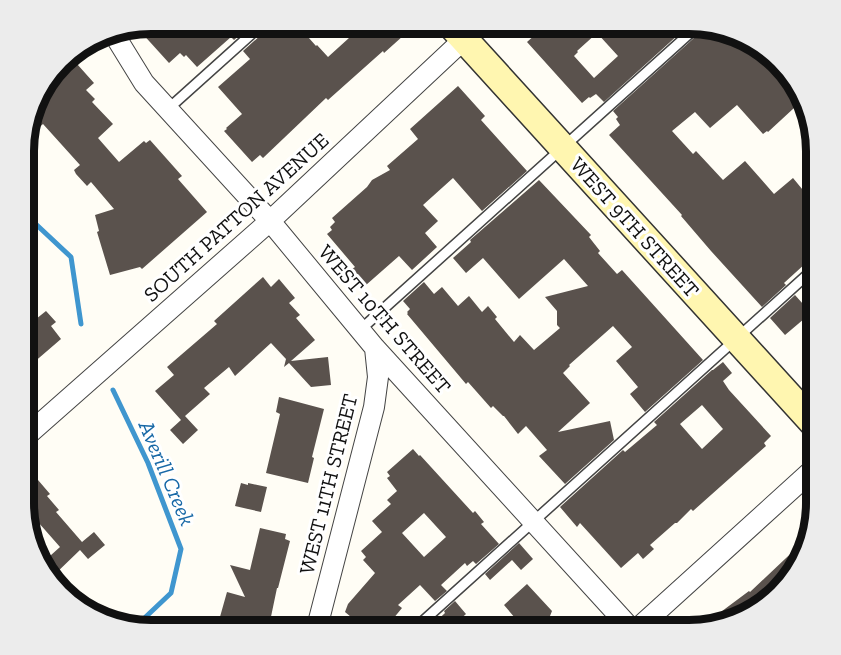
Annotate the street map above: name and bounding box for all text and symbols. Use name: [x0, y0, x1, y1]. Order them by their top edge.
street label: SOUTH PATTON AVENUE: [138, 127, 334, 307]
street label: WEST 9TH STREET: [565, 152, 705, 302]
street label: WEST 10TH STREET: [314, 239, 456, 399]
street label: WEST 11TH STREET: [294, 391, 362, 577]
water label: Averill Creek: [132, 415, 201, 530]

